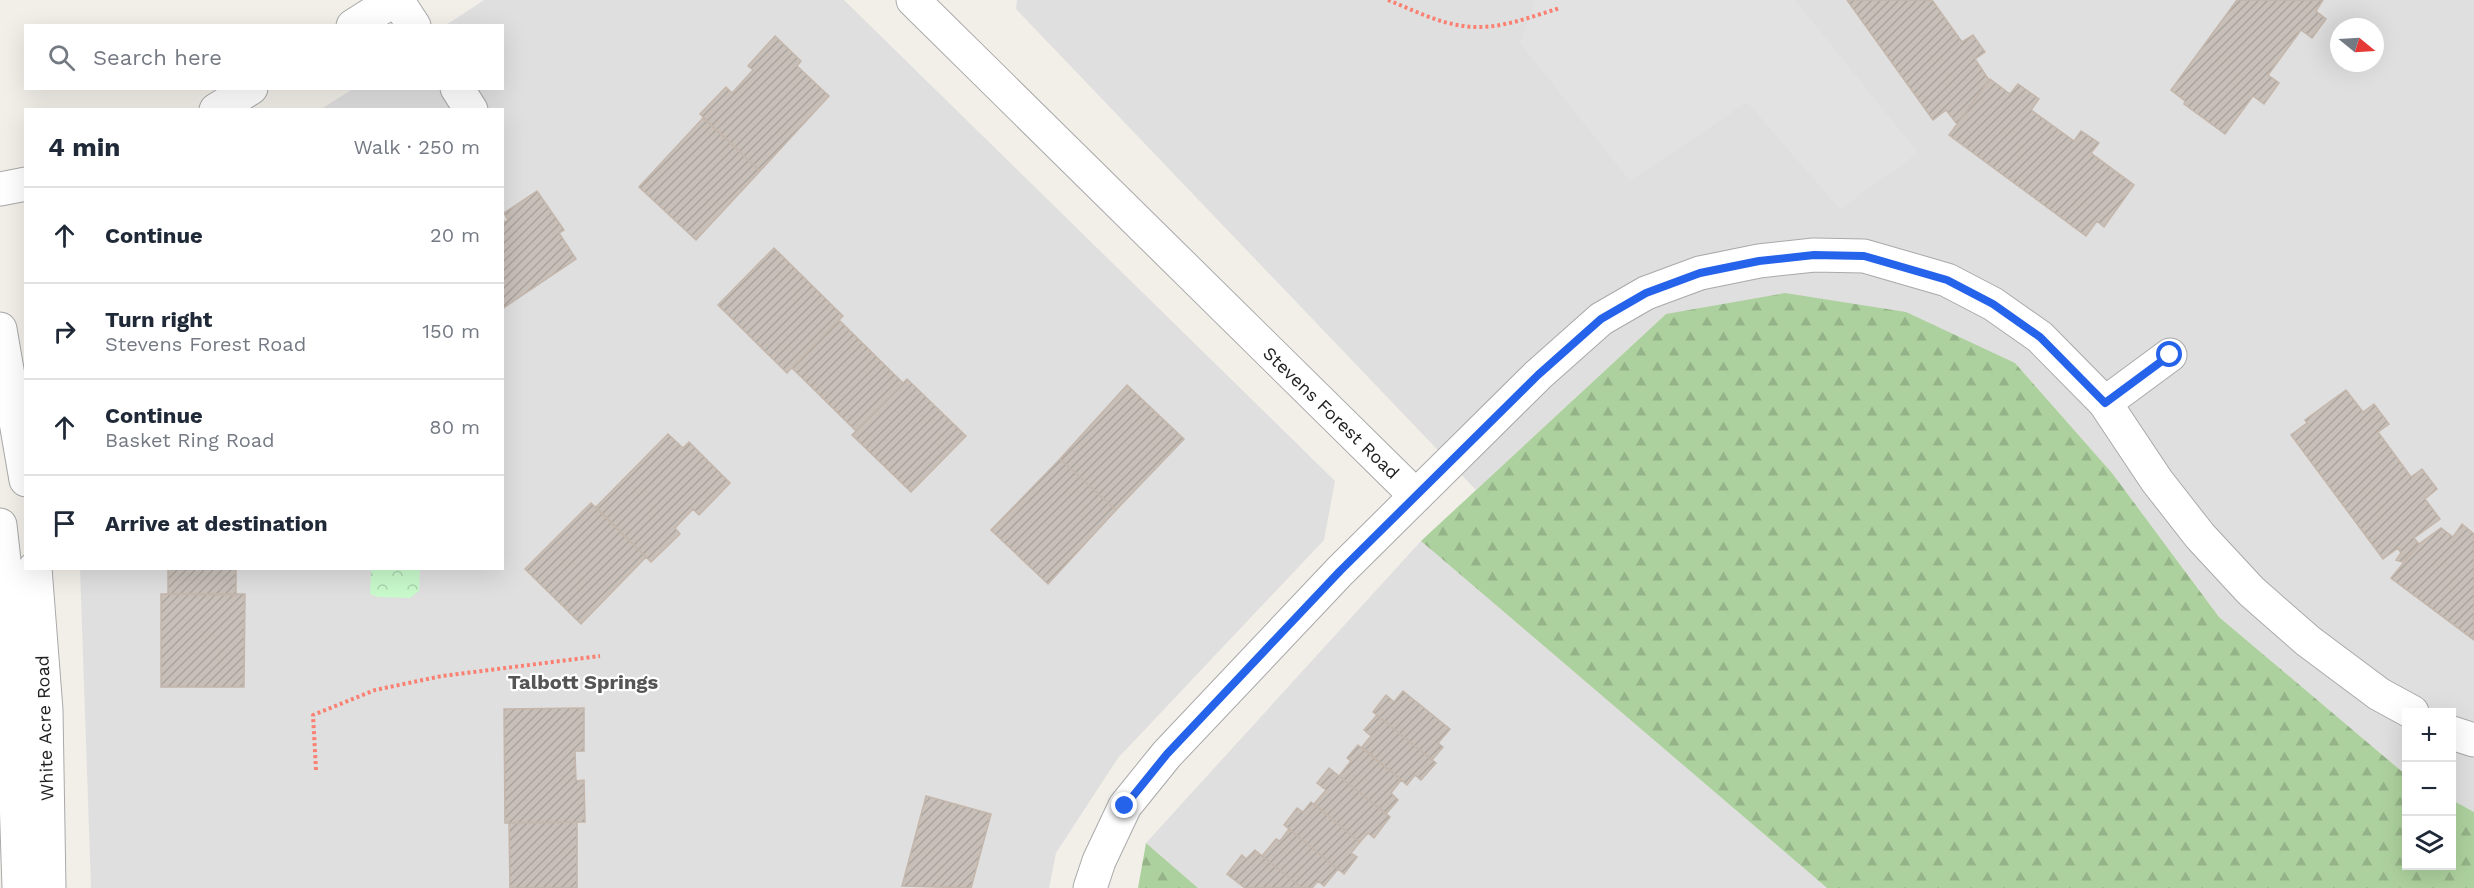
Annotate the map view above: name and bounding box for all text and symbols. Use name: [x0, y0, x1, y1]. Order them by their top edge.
north arrow: [2330, 18, 2384, 72]
search box: [24, 24, 504, 90]
icon: search: [45, 41, 78, 74]
text: Search here: [93, 45, 222, 70]
text: 4 min: [48, 132, 120, 162]
text: Walk · 250 m: [353, 135, 480, 159]
icon: ahead: [48, 219, 81, 252]
text: Continue: [105, 223, 203, 248]
text: 20 m: [430, 223, 480, 247]
text: Turn right: [105, 307, 212, 332]
icon: right: [48, 315, 81, 348]
text: 150 m: [422, 319, 480, 343]
text: Stevens Forest Road: [105, 332, 306, 356]
route start: [2156, 341, 2182, 367]
street label: Stevens Forest Road: [1259, 342, 1404, 483]
text: Continue: [105, 403, 203, 428]
icon: ahead: [48, 411, 81, 444]
text: 80 m: [429, 415, 480, 439]
text: Basket Ring Road: [105, 428, 275, 452]
icon: arrive: [48, 507, 81, 540]
text: Arrive at destination: [105, 511, 328, 536]
street label: White Acre Road: [31, 655, 58, 801]
district label: Talbott Springs: [508, 670, 659, 694]
map controls: [2402, 708, 2456, 870]
button: +: [2402, 708, 2456, 762]
button: −: [2402, 762, 2456, 816]
route end: [1111, 792, 1137, 818]
button: layers: [2402, 816, 2456, 870]

